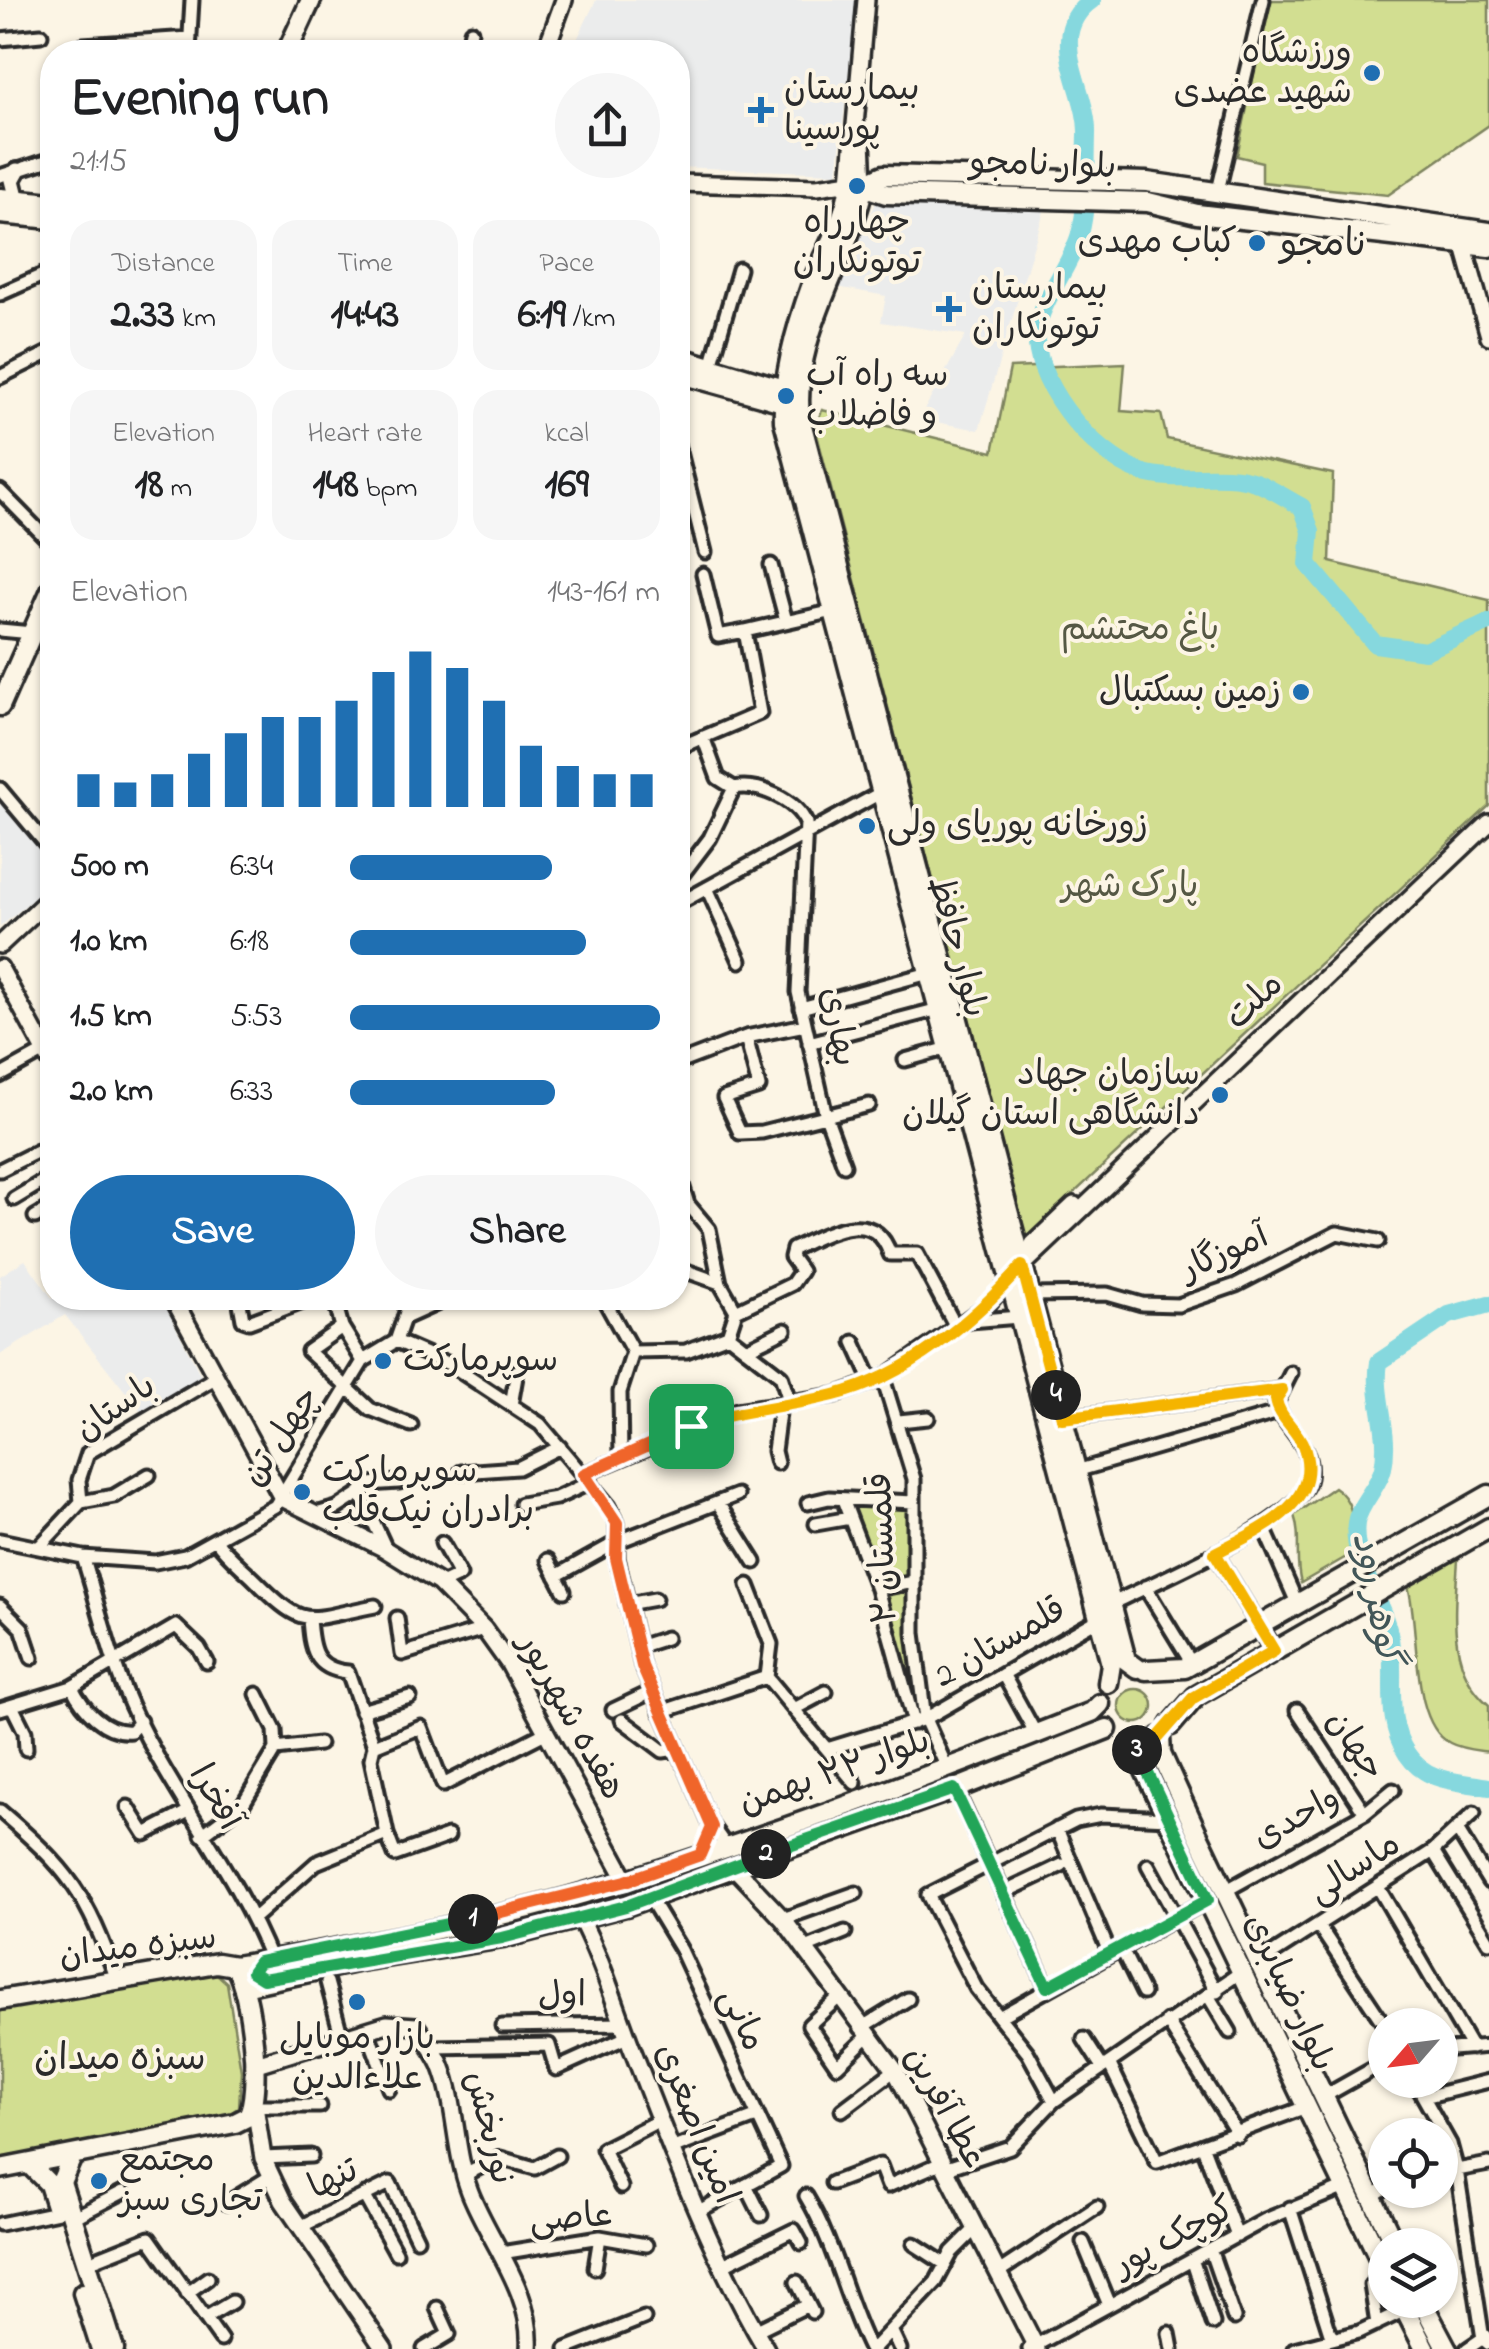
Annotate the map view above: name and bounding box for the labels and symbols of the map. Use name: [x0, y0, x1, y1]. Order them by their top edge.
place label: ورزشگاه شهید عضدی: [1174, 28, 1352, 119]
marker: ورزشگاه شهید عضدی: [1361, 62, 1383, 84]
place label: بیمارستان پورسینا: [784, 65, 920, 156]
marker: بیمارستان پورسینا: [748, 97, 774, 123]
street label: بلوار نامجو: [966, 138, 1117, 194]
marker: چهارراه توتونکاران: [846, 175, 868, 197]
place label: چهارراه توتونکاران: [793, 198, 922, 289]
place label: کباب مهدی: [1078, 218, 1237, 269]
district label: نامجو: [1277, 218, 1366, 274]
marker: کباب مهدی: [1246, 232, 1268, 254]
place label: بیمارستان توتونکاران: [972, 264, 1108, 355]
marker: بیمارستان توتونکاران: [936, 296, 962, 322]
place label: سه راه آب و فاضلاب: [806, 351, 949, 442]
marker: سه راه آب و فاضلاب: [775, 385, 797, 407]
park label: باغ محتشم: [1061, 605, 1219, 656]
place label: زمین بسکتبال: [1099, 667, 1281, 718]
marker: زمین بسکتبال: [1290, 681, 1312, 703]
place label: زورخانه پوریای ولی: [887, 801, 1148, 852]
marker: زورخانه پوریای ولی: [856, 815, 878, 837]
park label: پارک شهر: [1059, 862, 1198, 913]
street label: بلوار حافظ: [913, 870, 999, 1024]
street label: ملت: [1214, 961, 1296, 1043]
street label: بهاری: [805, 983, 869, 1071]
place label: سازمان جهاد دانشگاهی استان گیلان: [902, 1050, 1200, 1141]
marker: سازمان جهاد دانشگاهی استان گیلان: [1209, 1084, 1231, 1106]
street label: آموزگار: [1170, 1212, 1278, 1297]
place label: سوپرمارکت: [403, 1336, 558, 1387]
marker: سوپرمارکت: [372, 1350, 394, 1372]
street label: باستان: [65, 1362, 167, 1456]
pin: 4: [1031, 1370, 1081, 1420]
street label: چهل تن: [230, 1376, 334, 1498]
pin: [649, 1384, 734, 1469]
place label: سوپرمارکت برادران نیک‌قلب: [322, 1447, 534, 1538]
street label: قلمستان ۲: [856, 1471, 912, 1625]
marker: سوپرمارکت برادران نیک‌قلب: [291, 1481, 313, 1503]
water label: گوهر رود: [1335, 1528, 1416, 1675]
street label: قلمستان 2: [925, 1586, 1077, 1702]
street label: هفده شهریور: [502, 1622, 637, 1810]
street label: جهان: [1312, 1700, 1396, 1792]
street label: بلوار ۲۲ بهمن: [732, 1716, 938, 1830]
pin: 3: [1112, 1725, 1162, 1775]
street label: آفخرا: [175, 1755, 254, 1842]
street label: واحدی: [1244, 1774, 1350, 1864]
street label: ماسالی: [1299, 1820, 1411, 1918]
pin: 2: [741, 1829, 791, 1879]
pin: 1: [448, 1894, 498, 1944]
street label: بلوار ضیابری: [1229, 1906, 1347, 2080]
street label: سبزه میدان: [56, 1913, 220, 1983]
street label: اول: [537, 1971, 587, 2023]
street label: مانی: [704, 1980, 778, 2060]
marker: بازار موبایل علاءالدین: [346, 1991, 368, 2013]
north arrow: [1368, 2008, 1458, 2098]
place label: بازار موبایل علاءالدین: [279, 2014, 435, 2105]
district label: سبزه میدان: [34, 2032, 206, 2088]
street label: امین اصغری: [640, 2036, 750, 2212]
street label: عطا آفرین: [889, 2037, 999, 2179]
street label: نوربخش: [449, 2066, 527, 2190]
place label: مجتمع تجاری سبز: [116, 2136, 263, 2227]
street label: تنها: [300, 2146, 369, 2214]
marker: مجتمع تجاری سبز: [88, 2170, 110, 2192]
street label: کوچک پور: [1102, 2185, 1245, 2293]
street label: عاصی: [528, 2191, 614, 2247]

